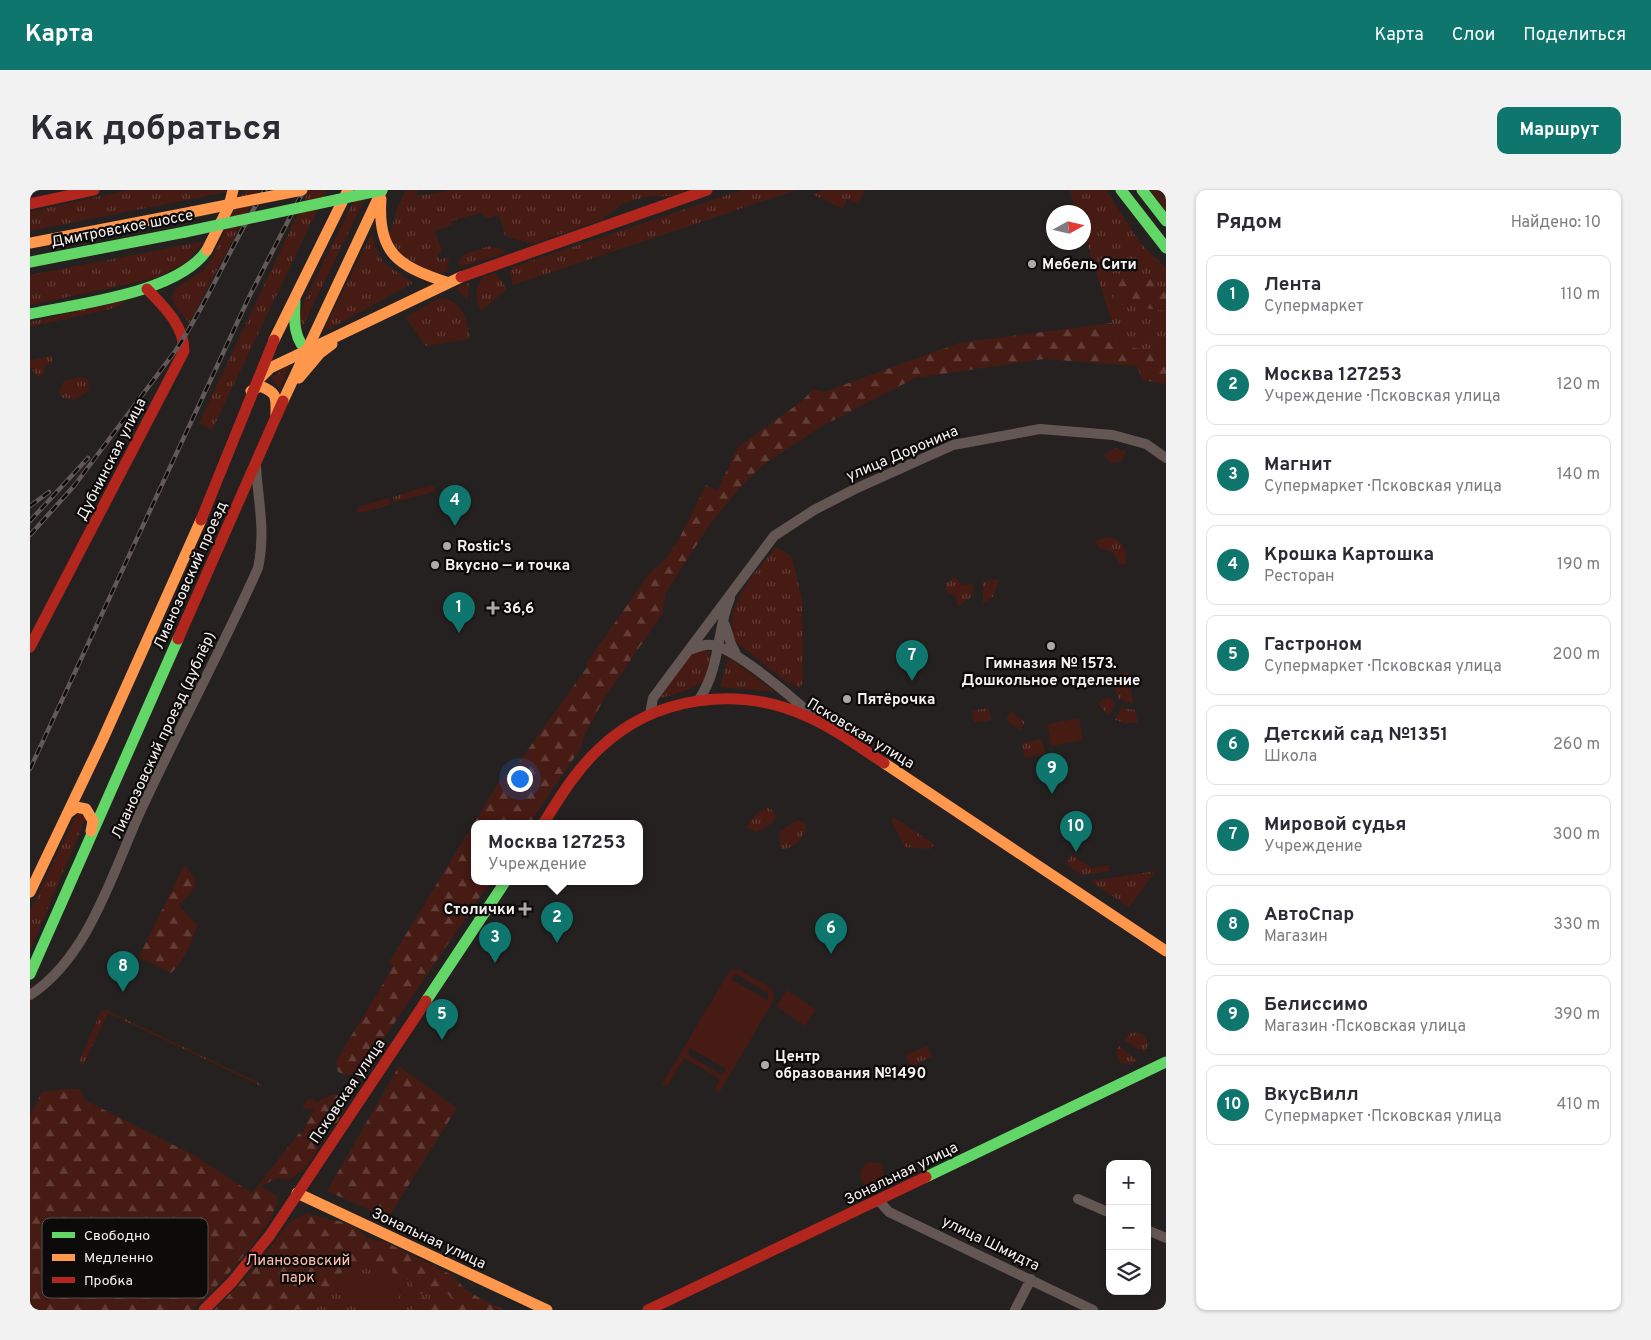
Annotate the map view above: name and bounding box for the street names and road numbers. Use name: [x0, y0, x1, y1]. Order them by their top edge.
street label: Дмитровское шоссе: [50, 206, 195, 253]
street label: Дубнинская улица: [73, 395, 152, 524]
street label: улица Доронина: [844, 422, 961, 487]
street label: Лианозовский проезд: [150, 499, 233, 653]
street label: Лианозовский проезд (дублёр): [108, 629, 221, 842]
street label: Псковская улица: [803, 695, 918, 774]
street label: Псковская улица: [306, 1036, 390, 1148]
street label: Зональная улица: [842, 1139, 962, 1210]
street label: Зональная улица: [368, 1205, 489, 1274]
street label: улица Шмидта: [938, 1213, 1042, 1276]

